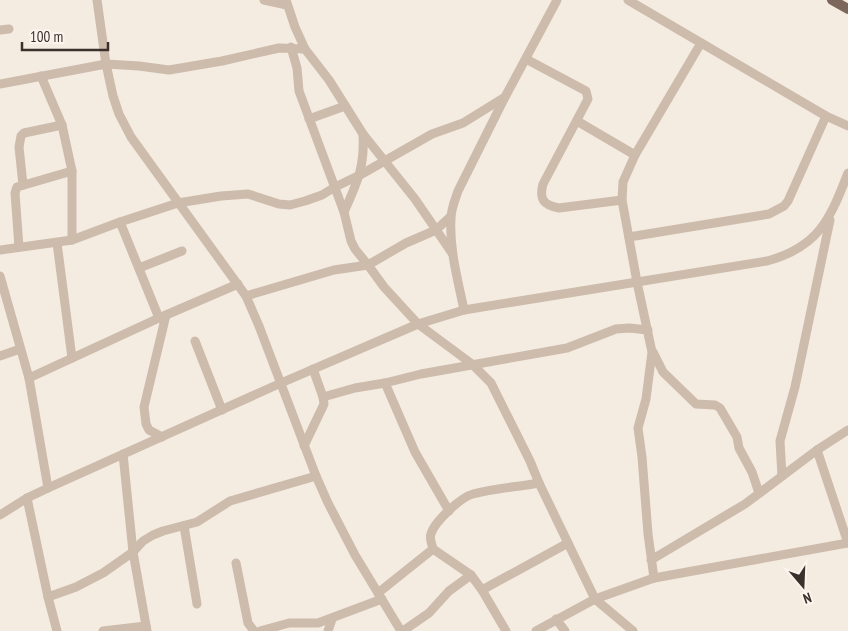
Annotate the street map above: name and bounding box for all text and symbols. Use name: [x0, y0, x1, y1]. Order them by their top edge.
scale bar: [22, 20, 109, 52]
text: 100 m: [30, 27, 63, 46]
north arrow: [778, 561, 828, 611]
text: N: [801, 589, 814, 608]

